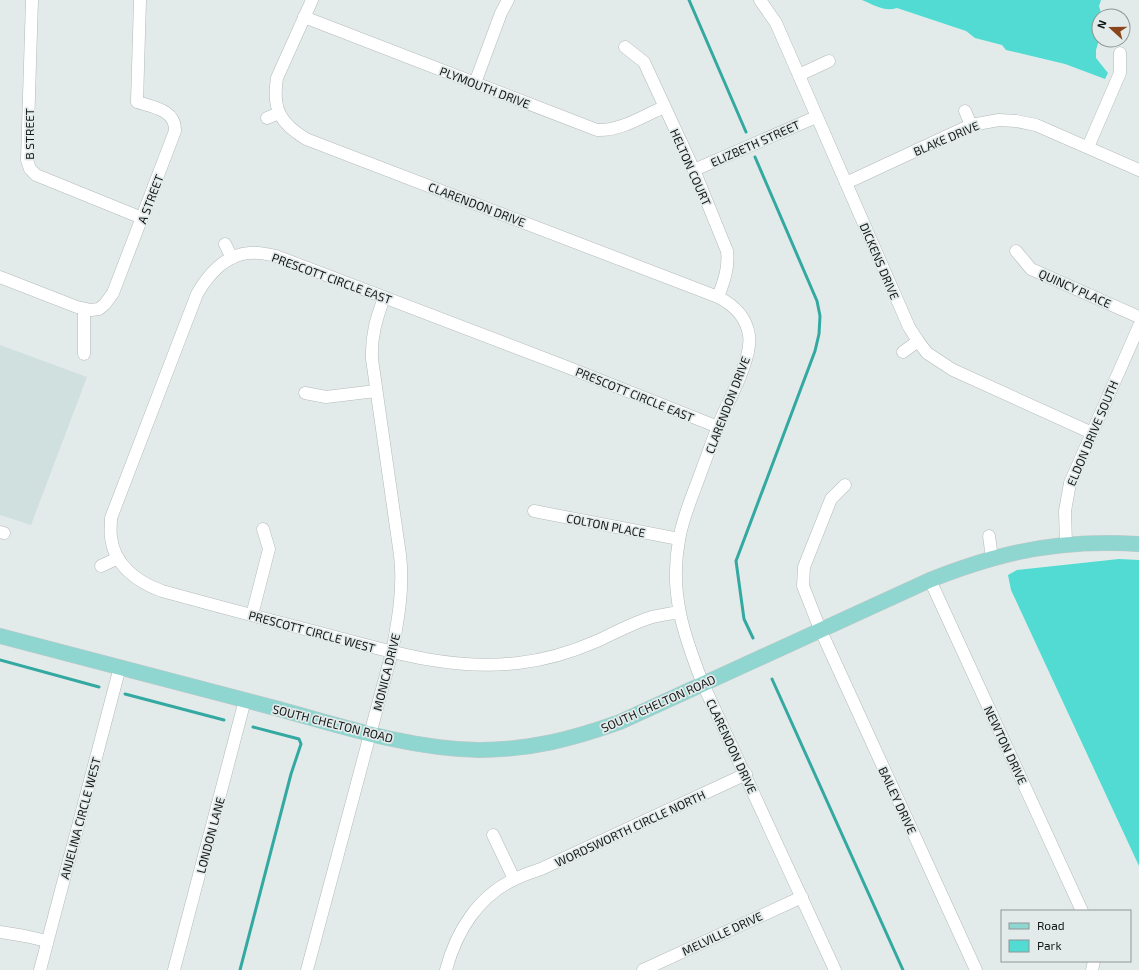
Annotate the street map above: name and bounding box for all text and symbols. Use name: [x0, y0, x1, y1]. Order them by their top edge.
north arrow: [1091, 8, 1131, 48]
text: N: [1094, 18, 1109, 30]
street label: PLYMOUTH DRIVE: [438, 63, 532, 111]
street label: B STREET: [22, 108, 36, 160]
street label: ELIZBETH STREET: [708, 117, 802, 169]
street label: BLAKE DRIVE: [911, 118, 981, 158]
street label: HELTON COURT: [668, 126, 714, 208]
street label: A STREET: [134, 172, 166, 225]
street label: CLARENDON DRIVE: [427, 179, 528, 229]
street label: DICKENS DRIVE: [858, 220, 903, 302]
street label: PRESCOTT CIRCLE EAST: [270, 250, 394, 306]
street label: QUINCY PLACE: [1036, 266, 1114, 311]
street label: CLARENDON DRIVE: [702, 354, 752, 455]
street label: PRESCOTT CIRCLE EAST: [574, 364, 696, 424]
street label: ELDON DRIVE SOUTH: [1063, 378, 1121, 488]
street label: COLTON PLACE: [565, 511, 647, 540]
street label: PRESCOTT CIRCLE WEST: [247, 607, 377, 655]
street label: MONICA DRIVE: [370, 632, 402, 712]
street label: SOUTH CHELTON ROAD: [599, 671, 717, 735]
street label: CLARENDON DRIVE: [704, 696, 760, 796]
street label: SOUTH CHELTON ROAD: [271, 701, 395, 745]
street label: NEWTON DRIVE: [982, 703, 1030, 787]
street label: ANJELINA CIRCLE WEST: [57, 755, 103, 881]
street label: BAILEY DRIVE: [876, 764, 920, 836]
street label: WORDSWORTH CIRCLE NORTH: [553, 787, 707, 869]
street label: LONDON LANE: [193, 795, 227, 875]
street label: MELVILLE DRIVE: [680, 908, 765, 958]
legend: [1001, 910, 1131, 962]
text: Road: [1037, 918, 1065, 932]
text: Park: [1037, 938, 1062, 952]

